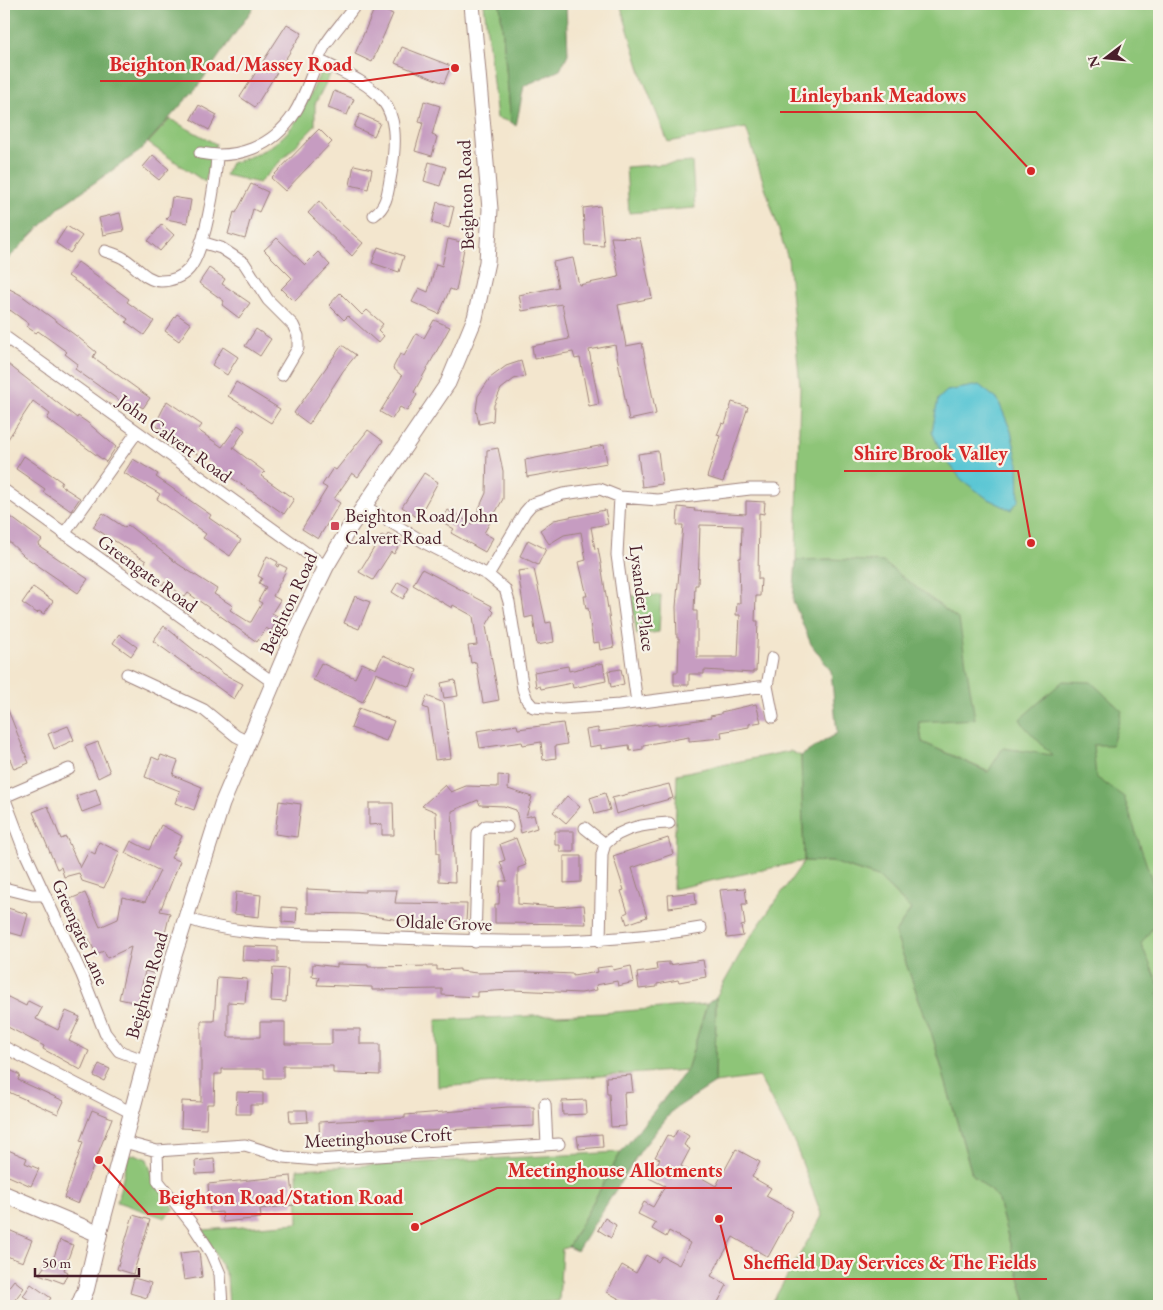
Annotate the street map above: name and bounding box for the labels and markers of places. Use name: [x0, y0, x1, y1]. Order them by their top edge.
callout: Beighton Road/Massey Road: [100, 46, 363, 81]
callout: Linleybank Meadows: [780, 77, 976, 112]
callout: Shire Brook Valley: [844, 436, 1018, 471]
place label: Beighton Road/John Calvert Road: [345, 503, 498, 550]
marker: Beighton Road/John Calvert Road: [329, 520, 341, 532]
callout: Meetinghouse Allotments: [497, 1153, 732, 1188]
callout: Beighton Road/Station Road: [148, 1179, 413, 1214]
callout: Sheffield Day Services & The Fields: [734, 1244, 1047, 1279]

